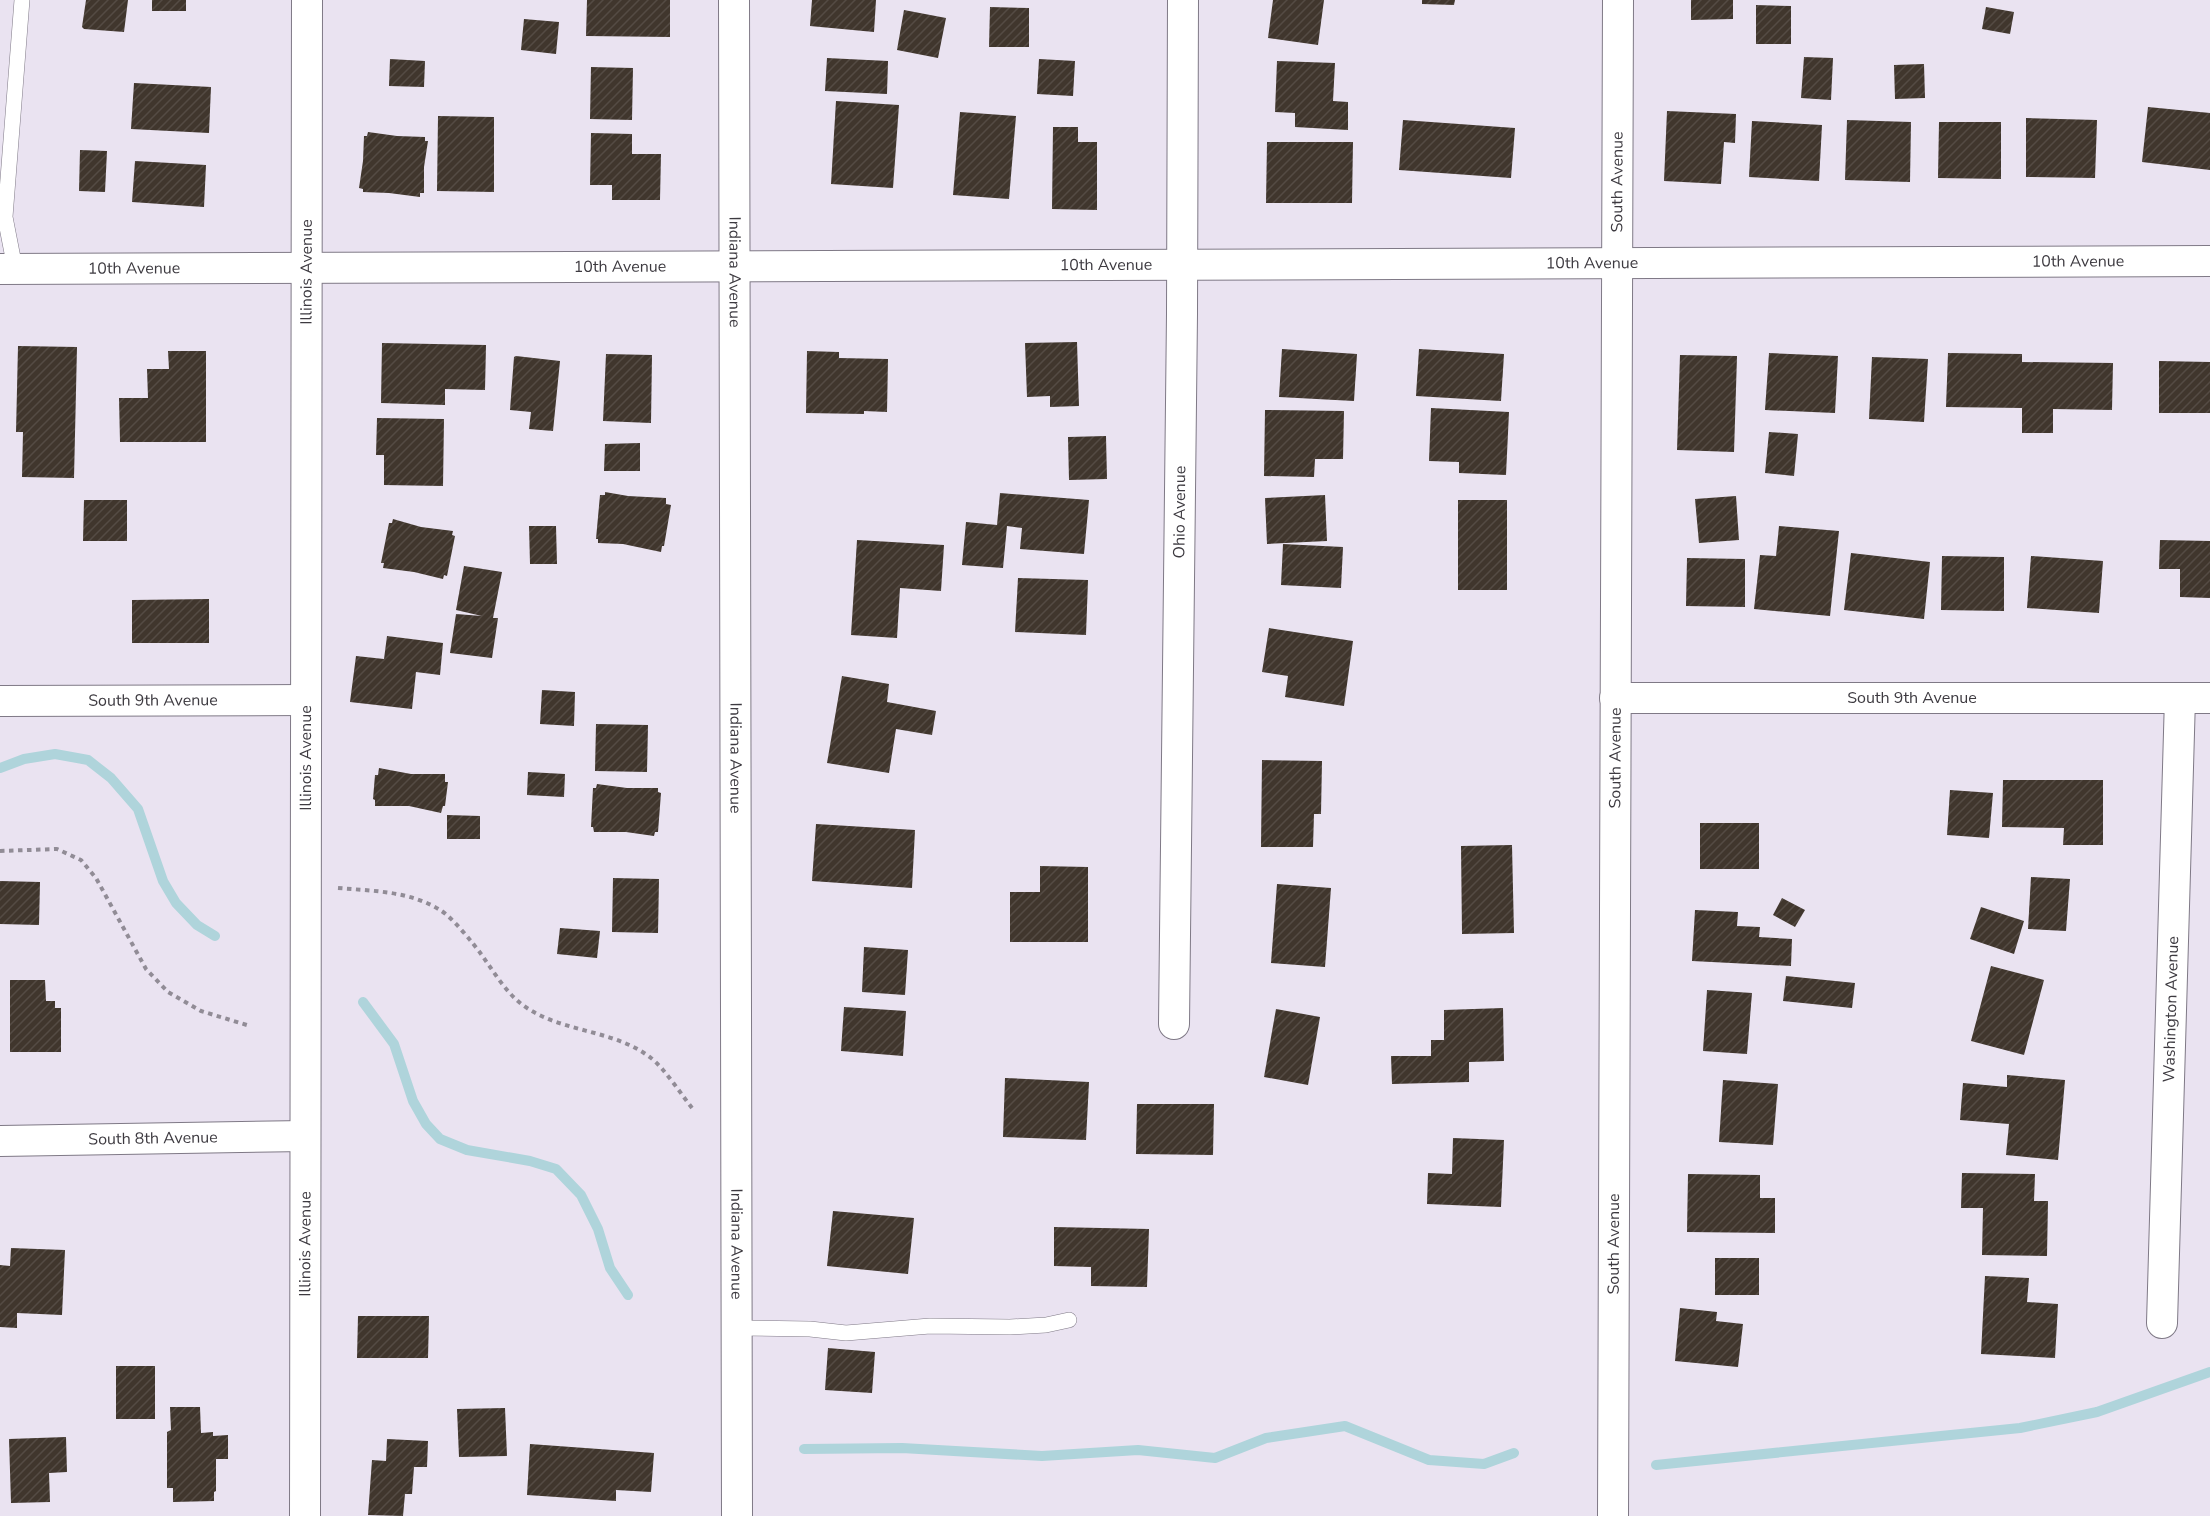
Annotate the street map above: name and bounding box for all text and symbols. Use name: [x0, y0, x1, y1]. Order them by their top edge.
street label: South Avenue: [1606, 131, 1629, 233]
street label: Indiana Avenue: [723, 217, 746, 327]
street label: Illinois Avenue: [296, 219, 318, 325]
street label: 10th Avenue: [2032, 250, 2124, 273]
street label: 10th Avenue: [1546, 252, 1638, 274]
street label: 10th Avenue: [1060, 254, 1152, 276]
street label: 10th Avenue: [574, 256, 666, 278]
street label: 10th Avenue: [88, 257, 180, 280]
street label: Ohio Avenue: [1168, 466, 1191, 558]
street label: South 9th Avenue: [1847, 687, 1977, 709]
street label: South 9th Avenue: [88, 689, 218, 712]
street label: Indiana Avenue: [724, 703, 747, 813]
street label: Illinois Avenue: [295, 705, 317, 811]
street label: South Avenue: [1604, 707, 1627, 809]
street label: Washington Avenue: [2158, 936, 2184, 1083]
street label: South 8th Avenue: [88, 1126, 218, 1151]
street label: Indiana Avenue: [725, 1189, 748, 1299]
street label: Illinois Avenue: [294, 1191, 316, 1297]
street label: South Avenue: [1603, 1193, 1625, 1295]

